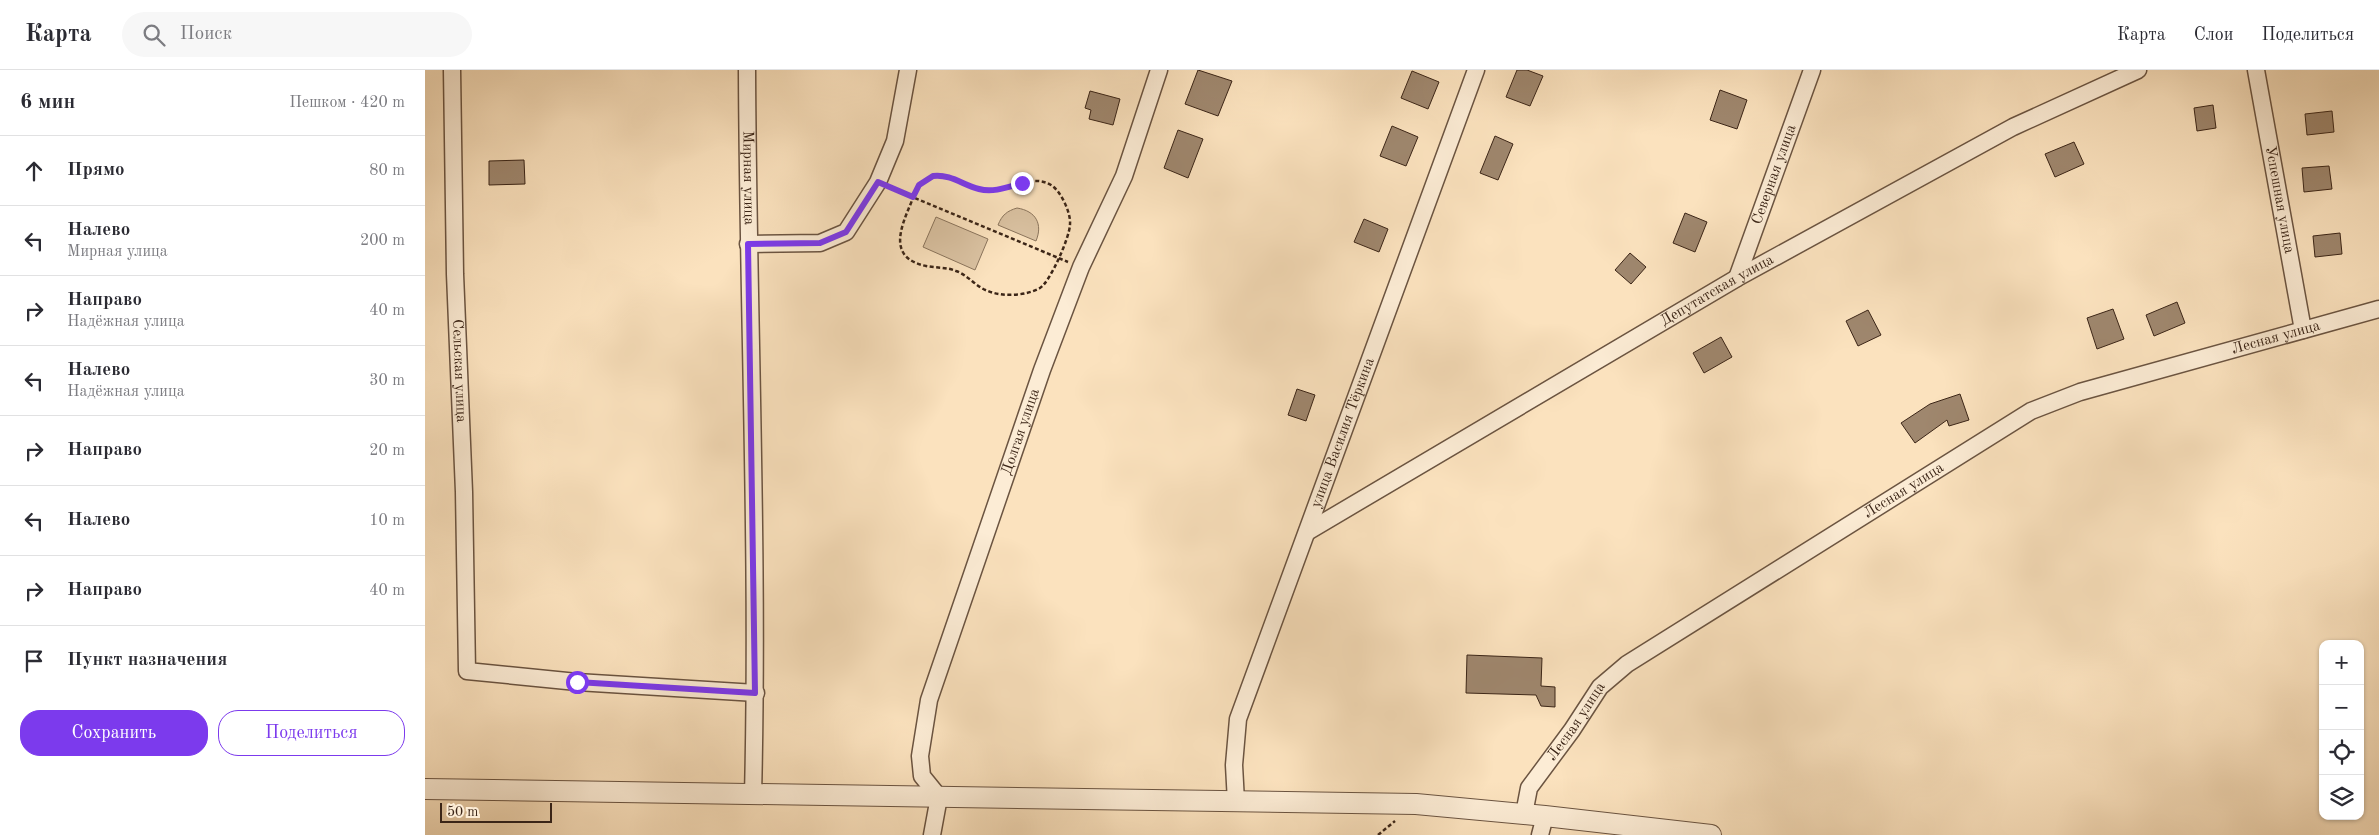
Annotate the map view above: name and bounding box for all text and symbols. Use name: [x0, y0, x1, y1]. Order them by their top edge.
search box: [122, 12, 472, 57]
icon: search: [140, 21, 168, 49]
text: Карта: [25, 23, 92, 47]
text: Поиск: [180, 25, 232, 44]
text: Карта: [2117, 26, 2166, 44]
text: Слои: [2194, 26, 2233, 44]
text: Поделиться: [2261, 26, 2354, 44]
text: 6 мин: [20, 92, 75, 113]
text: Пешком · 420 m: [289, 95, 405, 111]
street label: Северная улица: [1749, 122, 1799, 226]
street label: Мирная улица: [740, 131, 756, 226]
street label: Успешная улица: [2262, 145, 2297, 255]
icon: ahead: [20, 157, 48, 185]
text: Прямо: [67, 161, 125, 180]
text: 80 m: [369, 163, 405, 179]
route end: [1011, 172, 1034, 195]
text: Налево: [67, 221, 130, 240]
icon: left: [20, 227, 48, 255]
text: 200 m: [360, 233, 405, 249]
text: Мирная улица: [67, 244, 168, 260]
street label: Депутатская улица: [1658, 252, 1777, 329]
text: Направо: [67, 291, 142, 310]
icon: right: [20, 297, 48, 325]
text: 40 m: [369, 303, 405, 319]
text: Надёжная улица: [67, 314, 185, 330]
street label: Лесная улица: [2230, 318, 2322, 357]
street label: Сельская улица: [449, 319, 469, 423]
street label: улица Василия Тёркина: [1309, 355, 1378, 510]
text: Налево: [67, 361, 130, 380]
icon: left: [20, 367, 48, 395]
text: 30 m: [369, 373, 405, 389]
text: Надёжная улица: [67, 384, 185, 400]
street label: Долгая улица: [999, 386, 1043, 477]
icon: right: [20, 437, 48, 465]
text: Направо: [67, 441, 142, 460]
text: 20 m: [369, 443, 405, 459]
street label: Лесная улица: [1861, 460, 1947, 521]
icon: left: [20, 507, 48, 535]
text: Налево: [67, 511, 130, 530]
text: 10 m: [369, 513, 405, 529]
icon: right: [20, 577, 48, 605]
text: Направо: [67, 581, 142, 600]
text: 40 m: [369, 583, 405, 599]
map controls: [2319, 640, 2364, 820]
button: +: [2319, 640, 2364, 685]
icon: arrive: [20, 647, 48, 675]
text: Пункт назначения: [67, 651, 227, 670]
route start: [566, 671, 589, 694]
street label: Лесная улица: [1544, 679, 1609, 764]
button: −: [2319, 685, 2364, 730]
button: Сохранить: [20, 710, 208, 756]
button: Поделиться: [218, 710, 405, 756]
button: locate: [2319, 730, 2364, 775]
button: layers: [2319, 775, 2364, 820]
scale bar: [440, 800, 553, 823]
text: 50 m: [447, 805, 478, 819]

